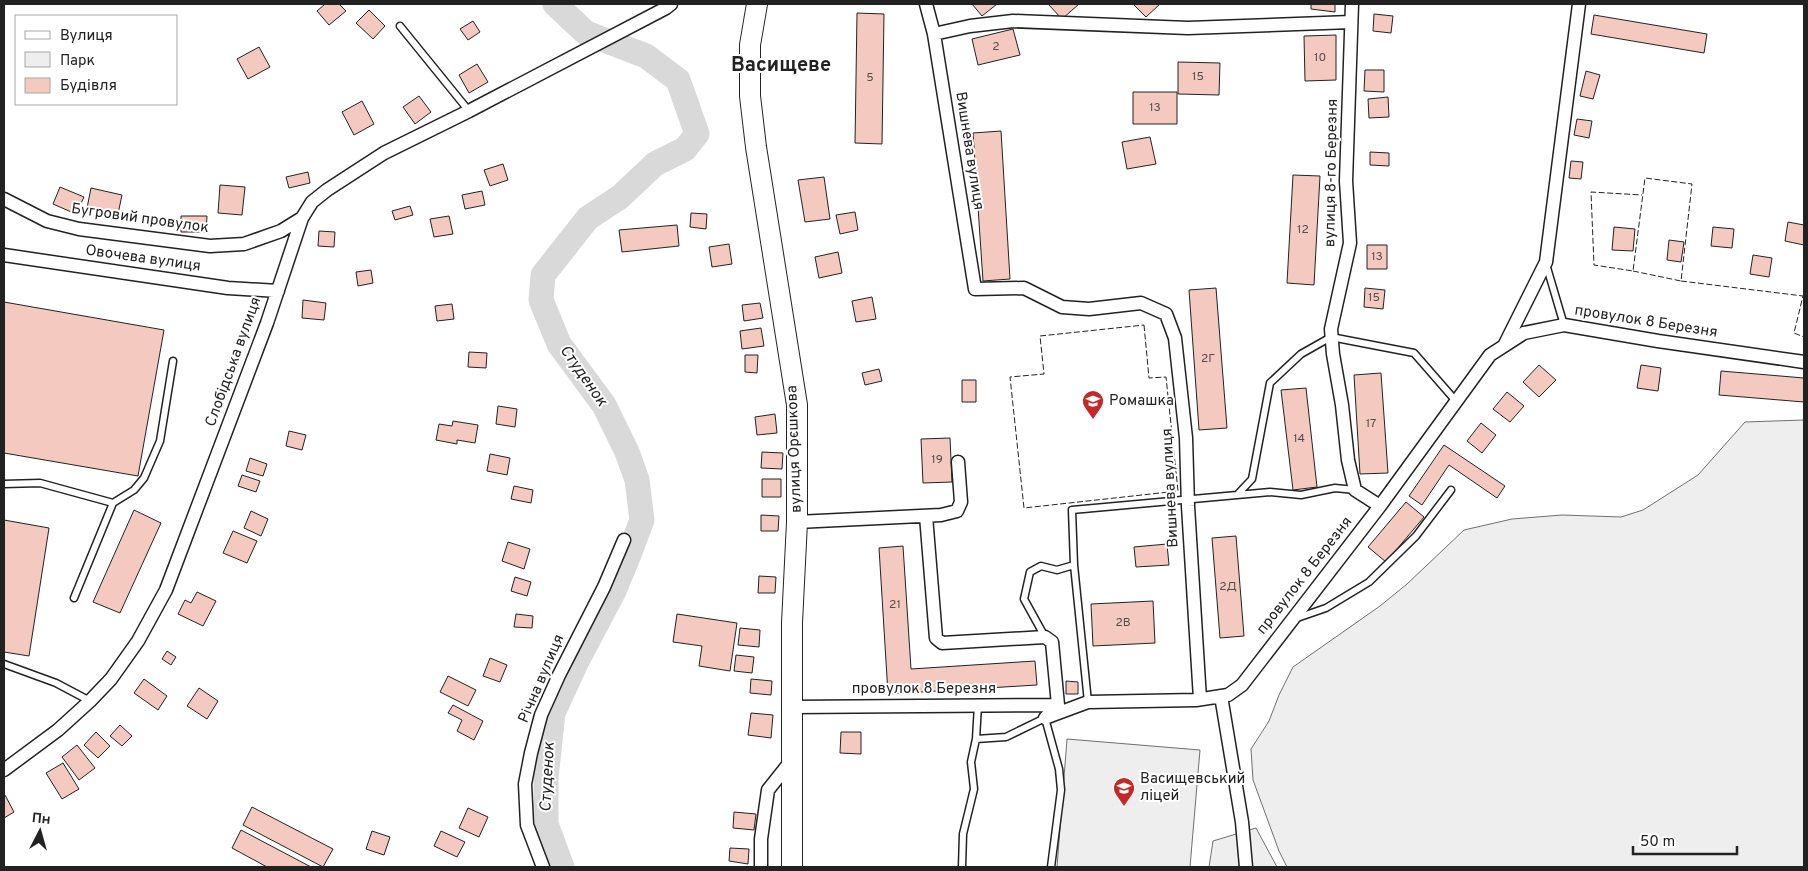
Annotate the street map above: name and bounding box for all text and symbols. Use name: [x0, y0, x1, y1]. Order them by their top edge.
legend: [15, 15, 178, 105]
text: Вулиця: [60, 27, 113, 46]
house number: 2: [992, 39, 1000, 55]
house number: 10: [1314, 50, 1326, 66]
text: Парк: [60, 52, 95, 71]
district label: Васищеве: [731, 53, 831, 79]
house number: 15: [1192, 69, 1204, 85]
house number: 5: [866, 70, 874, 86]
text: Будівля: [60, 77, 117, 96]
street label: Вишнева вулиця: [950, 90, 988, 212]
street label: вулиця 8-го Березня: [1321, 99, 1343, 247]
house number: 13: [1149, 100, 1161, 116]
street label: Бугровий провулок: [70, 200, 210, 238]
house number: 12: [1297, 222, 1309, 238]
street label: Овочева вулиця: [84, 242, 202, 276]
house number: 13: [1371, 249, 1383, 265]
house number: 15: [1368, 290, 1380, 306]
street label: Слобідська вулиця: [202, 295, 266, 429]
street label: провулок 8 Березня: [1573, 301, 1719, 343]
water label: Студенок: [555, 341, 612, 411]
house number: 2Г: [1201, 351, 1215, 367]
street label: вулиця Орєшкова: [783, 385, 807, 513]
school or university icon: Ромашка: [1081, 389, 1105, 420]
place label: Ромашка: [1109, 392, 1174, 411]
house number: 17: [1366, 416, 1376, 432]
street label: Вишнева вулиця: [1158, 428, 1184, 548]
house number: 14: [1293, 431, 1305, 447]
house number: 19: [931, 452, 943, 468]
street label: провулок 8 Березня: [1253, 513, 1357, 639]
house number: 2Д: [1219, 579, 1237, 595]
house number: 21: [889, 597, 901, 613]
house number: 2В: [1115, 615, 1131, 631]
street label: Річна вулиця: [515, 632, 569, 726]
street label: провулок 8 Березня: [852, 680, 996, 699]
water label: Студенок: [536, 740, 560, 813]
place label: Васищевський ліцей: [1140, 770, 1245, 806]
school or university icon: Васищевський ліцей: [1112, 776, 1136, 807]
north arrow: [15, 806, 65, 856]
text: Пн: [31, 810, 51, 829]
scale bar: [1633, 824, 1737, 856]
text: 50 m: [1640, 833, 1675, 852]

